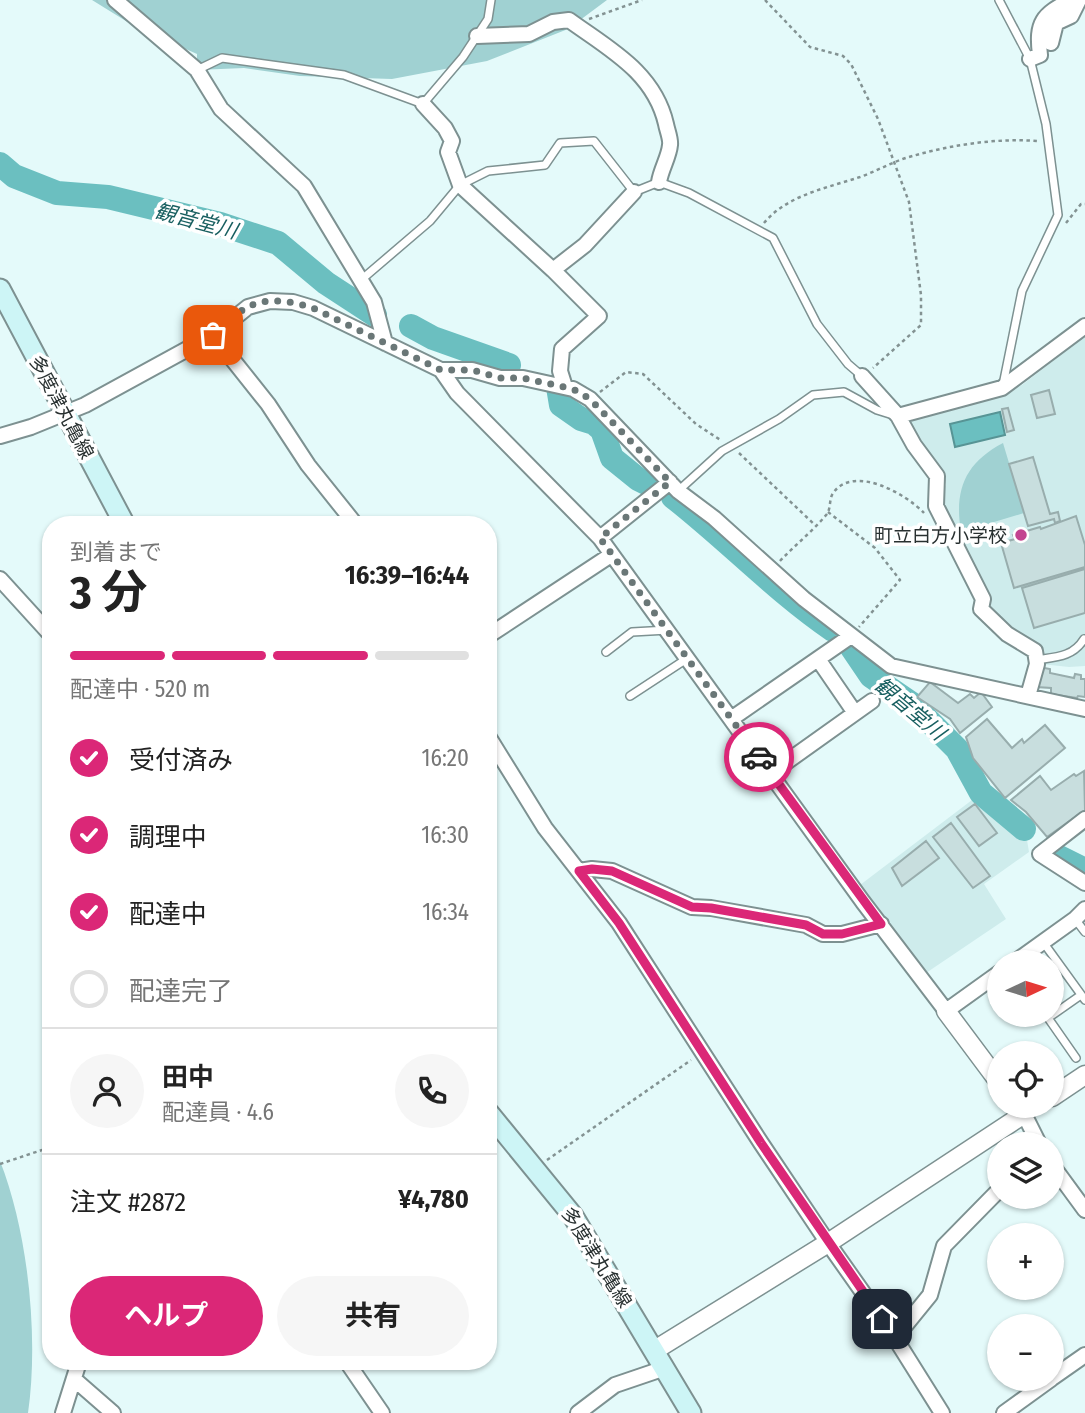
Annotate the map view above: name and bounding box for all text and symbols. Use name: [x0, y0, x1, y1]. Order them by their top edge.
water label: 観音堂川: [152, 198, 242, 245]
pin: [183, 305, 243, 365]
icon: bag: [194, 316, 232, 354]
street label: 多度津丸亀線: [25, 352, 98, 463]
place label: 町立白方小学校: [874, 524, 1007, 547]
marker: 町立白方小学校: [1013, 527, 1029, 543]
text: 到着まで: [70, 538, 162, 566]
text: 16:39–16:44: [345, 560, 469, 591]
text: 3 分: [70, 565, 147, 620]
water label: 観音堂川: [869, 672, 952, 747]
text: 配達中 · 520 m: [70, 675, 210, 703]
courier: [724, 722, 794, 792]
icon: car: [740, 738, 778, 776]
icon: check: [70, 739, 108, 777]
text: 16:20: [422, 744, 469, 772]
text: 受付済み: [129, 745, 233, 776]
icon: check: [70, 816, 108, 854]
text: 16:30: [421, 821, 469, 849]
text: 調理中: [129, 822, 207, 853]
icon: check: [70, 893, 108, 931]
text: 16:34: [422, 898, 469, 926]
text: 配達中: [129, 899, 207, 930]
north arrow: [987, 950, 1064, 1027]
map controls: [987, 950, 1064, 1391]
text: 配達完了: [129, 976, 233, 1007]
button: locate: [987, 1041, 1064, 1118]
button: person: [70, 1054, 144, 1128]
button: phone: [395, 1054, 469, 1128]
text: 田中: [162, 1062, 214, 1093]
text: 配達員 · 4.6: [162, 1098, 274, 1126]
button: layers: [987, 1132, 1064, 1209]
text: ¥4,780: [398, 1184, 469, 1215]
text: 注文 #2872: [70, 1187, 186, 1218]
street label: 多度津丸亀線: [557, 1203, 637, 1312]
button: +: [987, 1223, 1064, 1300]
button: ヘルプ: [70, 1276, 263, 1356]
button: 共有: [277, 1276, 469, 1356]
pin: [852, 1289, 912, 1349]
icon: home: [863, 1300, 901, 1338]
button: −: [987, 1314, 1064, 1391]

